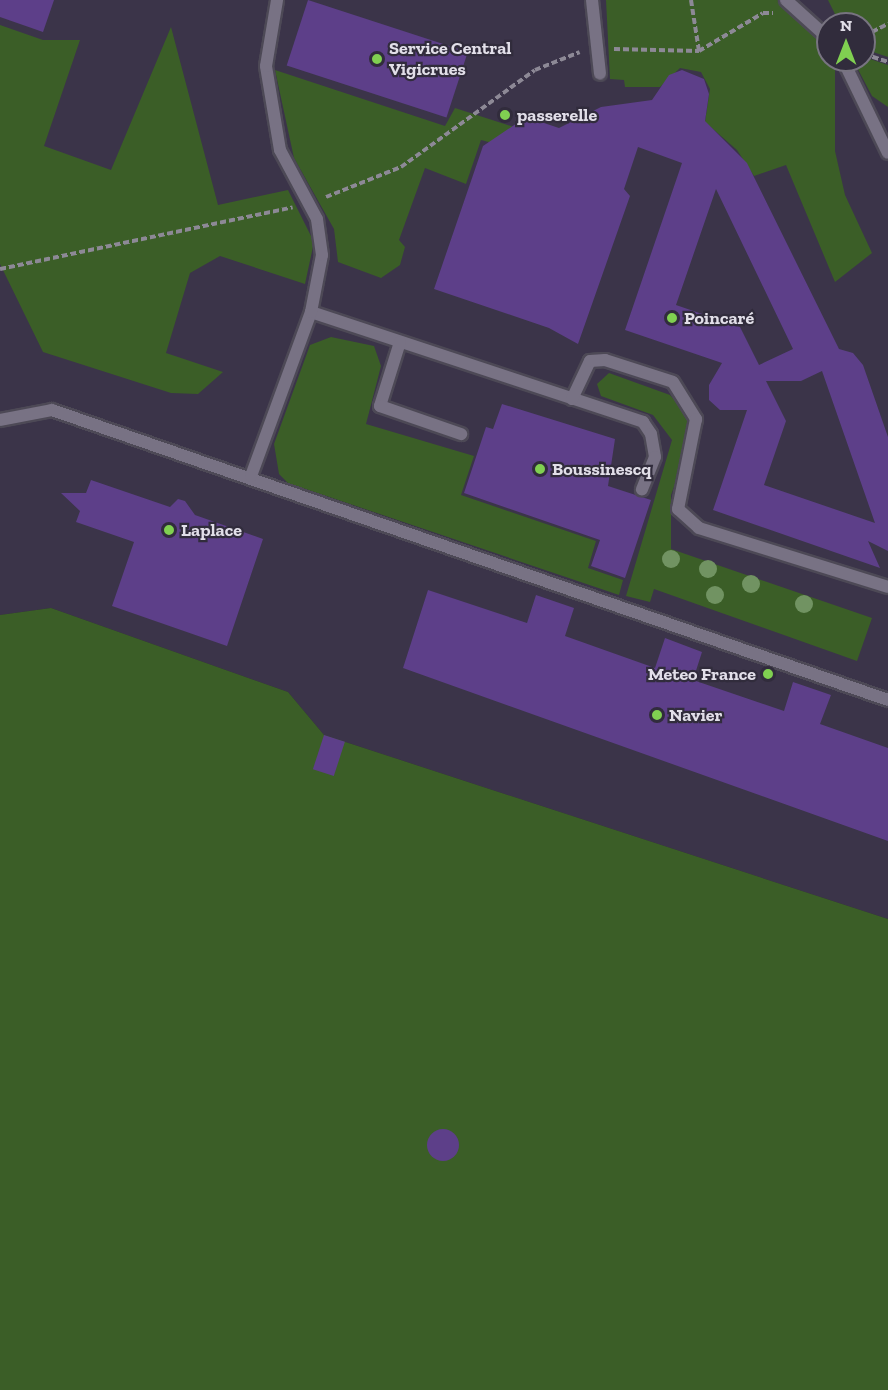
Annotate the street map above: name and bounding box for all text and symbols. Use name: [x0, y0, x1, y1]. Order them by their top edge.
north arrow: [816, 12, 876, 72]
text: N: [840, 16, 852, 35]
place label: Service Central Vigicrues: [389, 38, 511, 80]
marker: Service Central Vigicrues: [370, 52, 384, 66]
place label: passerelle: [517, 104, 597, 126]
marker: passerelle: [498, 108, 512, 122]
place label: Poincaré: [684, 307, 754, 329]
marker: Poincaré: [665, 311, 679, 325]
place label: Boussinescq: [552, 458, 651, 480]
marker: Boussinescq: [533, 462, 547, 476]
place label: Laplace: [181, 519, 242, 541]
marker: Laplace: [162, 523, 176, 537]
place label: Meteo France: [648, 663, 756, 685]
marker: Meteo France: [761, 667, 775, 681]
place label: Navier: [669, 704, 722, 726]
marker: Navier: [650, 708, 664, 722]

